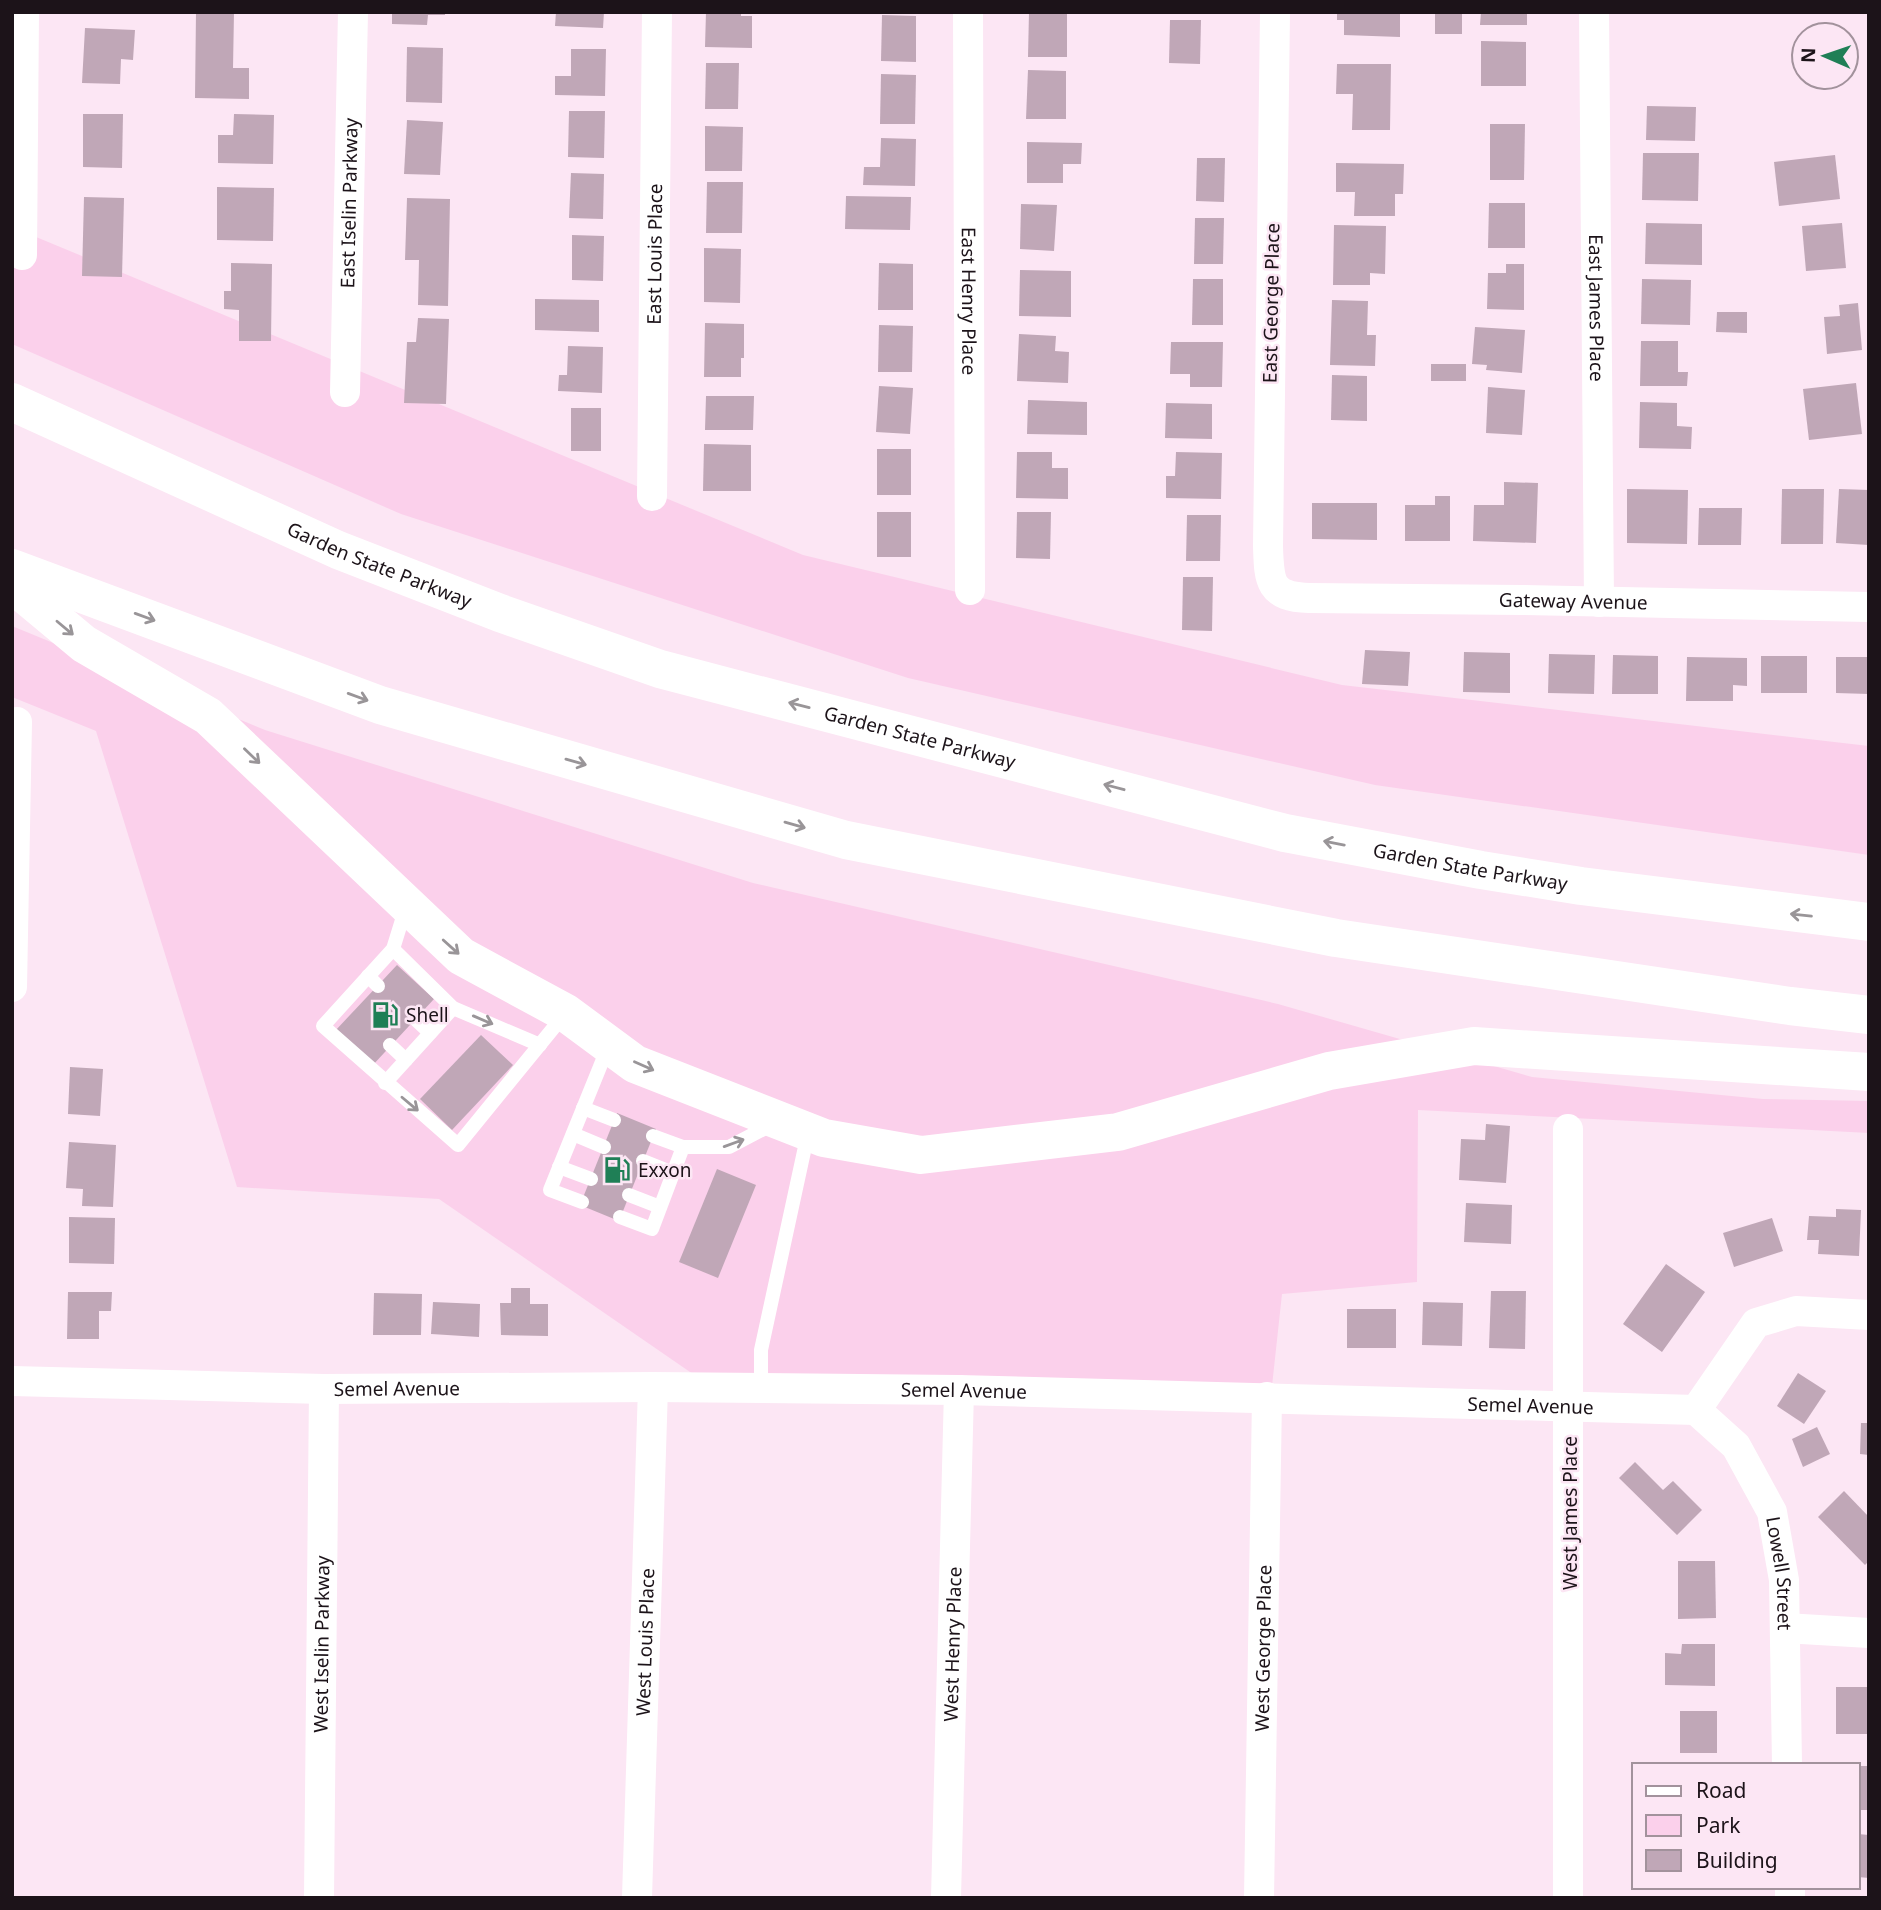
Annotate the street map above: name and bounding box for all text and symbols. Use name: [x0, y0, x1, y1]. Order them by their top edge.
north arrow: [1790, 21, 1860, 91]
text: N: [1795, 47, 1821, 64]
street label: East Iselin Parkway: [334, 117, 364, 289]
street label: East Louis Place: [641, 183, 668, 325]
street label: East George Place: [1257, 223, 1285, 383]
street label: East Henry Place: [956, 227, 982, 375]
street label: East James Place: [1583, 234, 1610, 382]
street label: Garden State Parkway: [283, 516, 476, 614]
street label: Gateway Avenue: [1499, 587, 1648, 616]
one-way arrow: [134, 612, 156, 625]
one-way arrow: [55, 620, 73, 636]
one-way arrow: [347, 692, 369, 704]
one-way arrow: [788, 697, 810, 710]
street label: Garden State Parkway: [821, 700, 1019, 775]
one-way arrow: [243, 748, 260, 765]
one-way arrow: [565, 756, 587, 769]
one-way arrow: [1103, 780, 1125, 793]
one-way arrow: [783, 819, 805, 832]
one-way arrow: [1323, 835, 1346, 849]
street label: Garden State Parkway: [1371, 837, 1570, 897]
one-way arrow: [1790, 908, 1813, 921]
one-way arrow: [442, 939, 460, 955]
fuel station icon: Shell: [370, 1000, 400, 1030]
place label: Shell: [406, 1002, 449, 1028]
one-way arrow: [472, 1015, 493, 1028]
one-way arrow: [633, 1061, 654, 1074]
one-way arrow: [401, 1096, 419, 1112]
one-way arrow: [722, 1136, 744, 1148]
fuel station icon: Exxon: [602, 1155, 632, 1185]
place label: Exxon: [638, 1157, 692, 1183]
street label: Semel Avenue: [334, 1375, 460, 1402]
street label: Semel Avenue: [901, 1376, 1027, 1405]
street label: Semel Avenue: [1467, 1391, 1594, 1420]
street label: West James Place: [1557, 1436, 1583, 1590]
street label: Lowell Street: [1760, 1514, 1798, 1631]
street label: West Iselin Parkway: [308, 1555, 335, 1733]
street label: West George Place: [1249, 1564, 1277, 1732]
street label: West Henry Place: [938, 1566, 967, 1722]
street label: West Louis Place: [630, 1568, 660, 1717]
legend: [1632, 1763, 1860, 1889]
text: Road: [1696, 1776, 1746, 1804]
text: Park: [1696, 1811, 1741, 1839]
text: Building: [1696, 1846, 1778, 1874]

